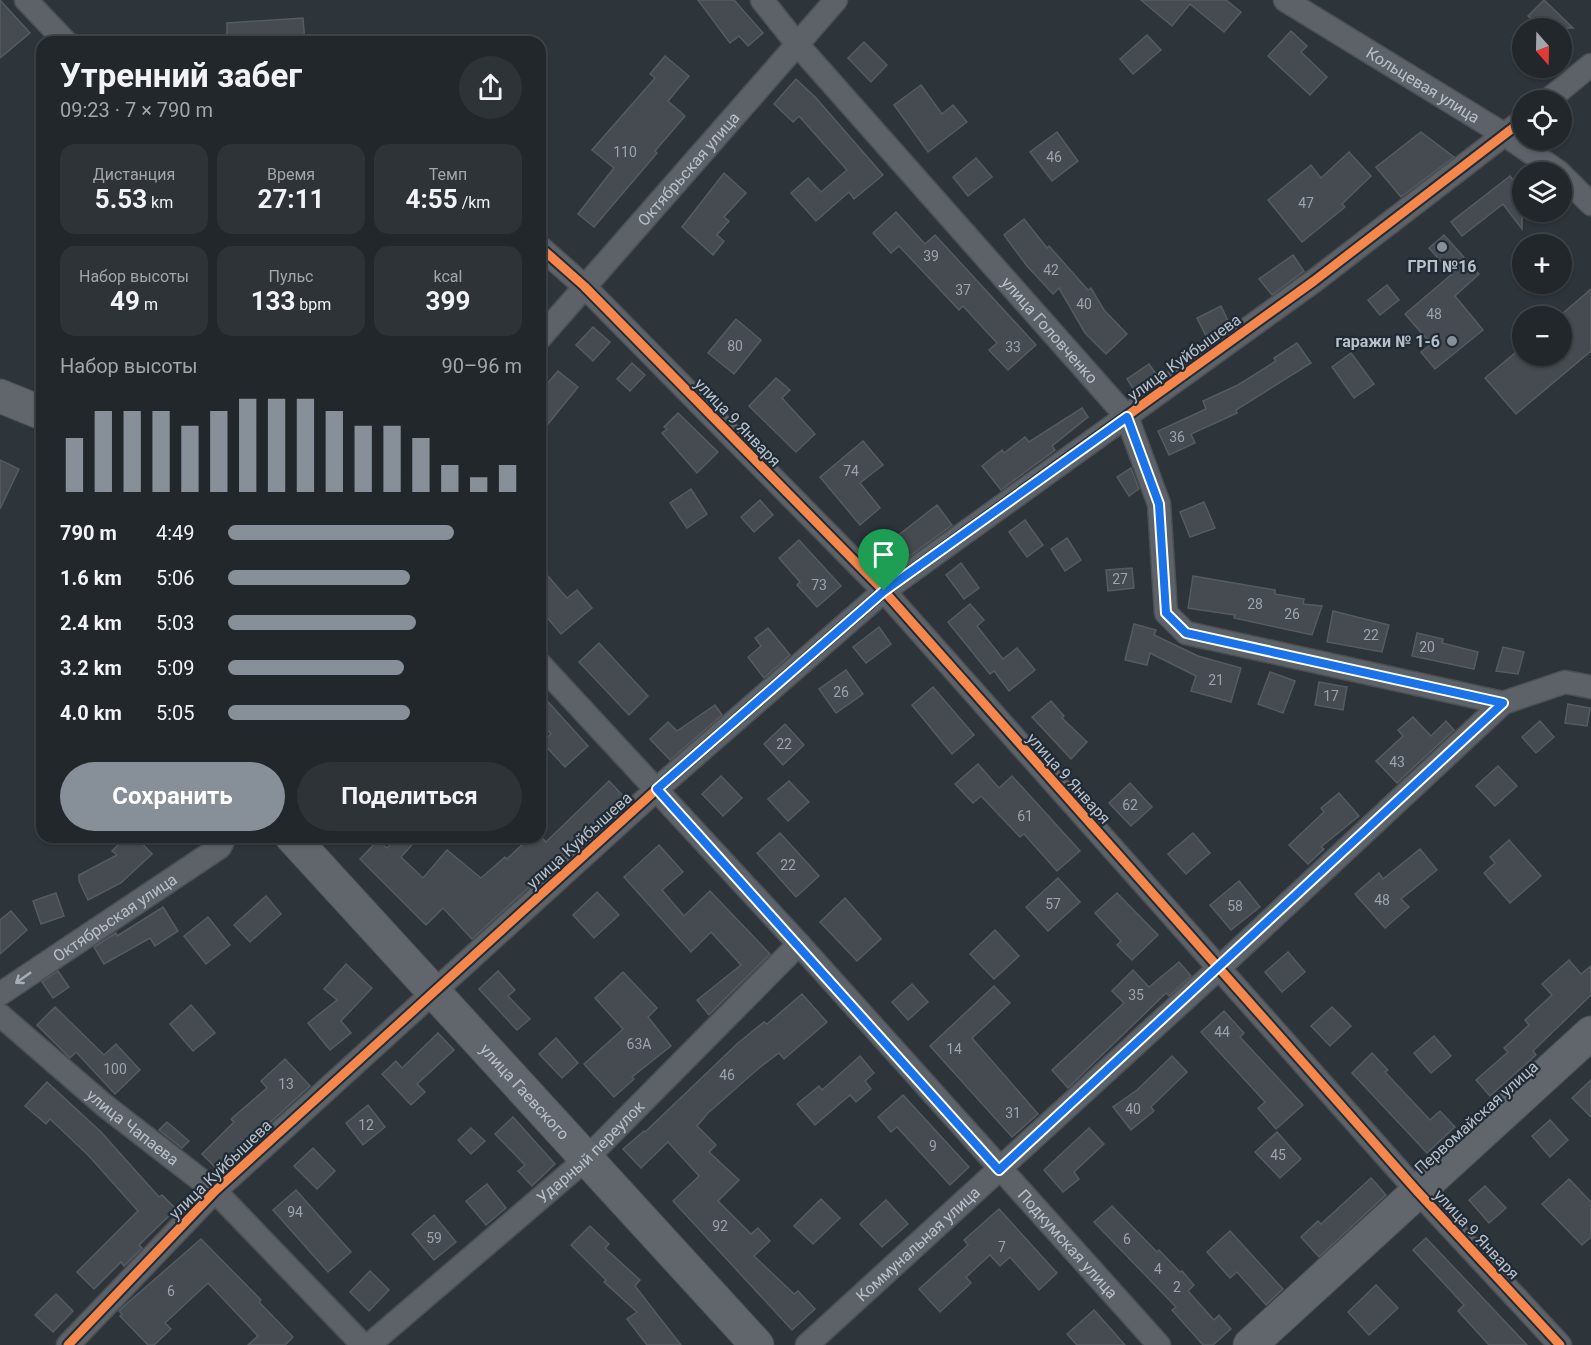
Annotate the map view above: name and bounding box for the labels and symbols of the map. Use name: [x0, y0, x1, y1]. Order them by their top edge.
north arrow: [1512, 18, 1572, 78]
street label: Кольцевая улица: [1363, 43, 1483, 127]
street label: Октябрьская улица: [634, 108, 744, 230]
house number: 110: [613, 144, 637, 160]
house number: 46: [1046, 149, 1062, 165]
house number: 47: [1298, 195, 1314, 211]
marker: ГРП №16: [1435, 240, 1449, 254]
house number: 39: [923, 248, 939, 264]
place label: ГРП №16: [1407, 257, 1477, 276]
house number: 42: [1043, 262, 1059, 278]
street label: улица Головченко: [997, 273, 1102, 387]
house number: 37: [955, 282, 971, 298]
house number: 40: [1076, 296, 1092, 312]
house number: 48: [1426, 306, 1442, 322]
street label: улица Куйбышева: [1124, 310, 1245, 405]
place label: гаражи № 1-6: [1336, 332, 1440, 351]
marker: гаражи № 1-6: [1445, 334, 1459, 348]
house number: 80: [727, 338, 743, 354]
house number: 33: [1005, 339, 1021, 355]
street label: улица 9 Января: [691, 374, 785, 471]
house number: 36: [1169, 429, 1185, 445]
house number: 74: [843, 463, 859, 479]
pin: [858, 529, 909, 591]
house number: 27: [1112, 571, 1128, 587]
house number: 73: [811, 577, 827, 593]
house number: 28: [1247, 596, 1263, 612]
house number: 26: [1284, 606, 1300, 622]
house number: 22: [1363, 627, 1379, 643]
house number: 20: [1419, 639, 1435, 655]
house number: 21: [1208, 672, 1224, 688]
house number: 26: [833, 684, 849, 700]
house number: 17: [1323, 688, 1339, 704]
street label: улица 9 Января: [1023, 729, 1114, 828]
house number: 22: [776, 736, 792, 752]
house number: 43: [1389, 754, 1405, 770]
street label: улица Куйбышева: [523, 788, 636, 893]
house number: 62: [1122, 797, 1138, 813]
house number: 61: [1017, 808, 1033, 824]
house number: 22: [780, 857, 796, 873]
street label: Октябрьская улица: [49, 870, 181, 966]
house number: 48: [1374, 892, 1390, 908]
house number: 57: [1045, 896, 1061, 912]
house number: 58: [1227, 898, 1243, 914]
one-way arrow: [16, 972, 32, 984]
house number: 35: [1128, 987, 1144, 1003]
house number: 44: [1214, 1024, 1230, 1040]
house number: 63А: [627, 1036, 651, 1052]
street label: улица Гаевского: [476, 1040, 573, 1144]
house number: 14: [946, 1041, 962, 1057]
street label: Первомайская улица: [1411, 1057, 1542, 1178]
house number: 100: [103, 1061, 127, 1077]
house number: 46: [719, 1067, 735, 1083]
house number: 13: [278, 1076, 294, 1092]
street label: улица Чапаева: [83, 1085, 183, 1169]
street label: Ударный переулок: [533, 1097, 649, 1207]
house number: 40: [1125, 1101, 1141, 1117]
house number: 31: [1005, 1105, 1021, 1121]
street label: улица Куйбышева: [165, 1116, 276, 1223]
house number: 12: [358, 1117, 374, 1133]
house number: 9: [929, 1138, 937, 1154]
house number: 45: [1270, 1147, 1286, 1163]
street label: Коммунальная улица: [852, 1183, 984, 1305]
street label: Подкумская улица: [1014, 1185, 1121, 1302]
street label: улица 9 Января: [1430, 1185, 1523, 1283]
house number: 94: [287, 1204, 303, 1220]
house number: 92: [712, 1218, 728, 1234]
house number: 59: [426, 1230, 442, 1246]
house number: 6: [1123, 1231, 1131, 1247]
house number: 7: [998, 1239, 1006, 1255]
house number: 4: [1154, 1261, 1162, 1277]
house number: 2: [1173, 1279, 1181, 1295]
house number: 6: [167, 1283, 175, 1299]

